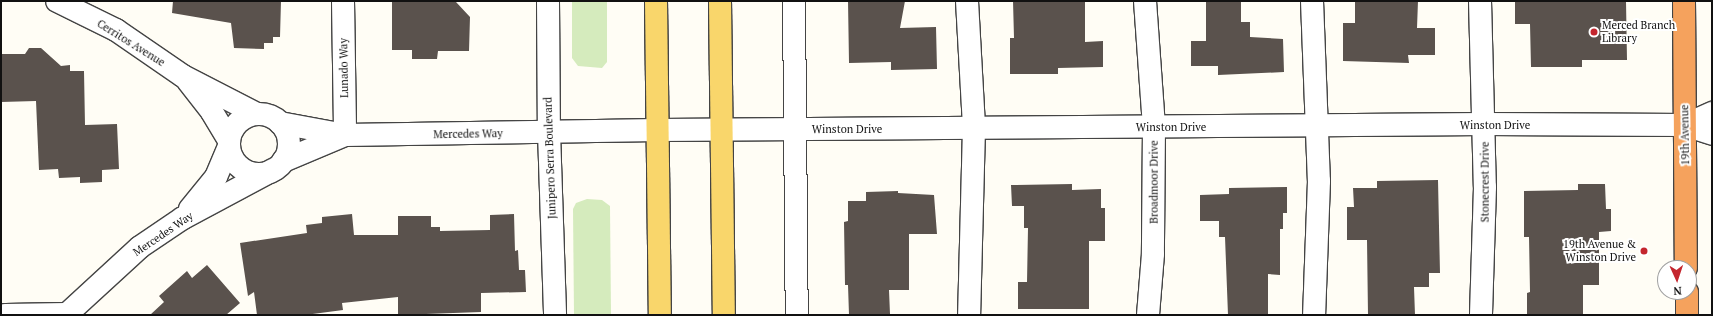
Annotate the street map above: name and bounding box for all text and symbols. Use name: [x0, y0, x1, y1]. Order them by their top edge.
street label: Cerritos Avenue: [95, 17, 167, 69]
place label: Merced Branch Library: [1602, 19, 1675, 45]
marker: Merced Branch Library: [1589, 27, 1599, 37]
street label: Lunado Way: [337, 38, 351, 98]
street label: Junipero Serra Boulevard: [541, 97, 559, 219]
street label: 19th Avenue: [1678, 104, 1692, 166]
street label: Winston Drive: [1460, 118, 1530, 132]
street label: Winston Drive: [1136, 120, 1206, 134]
street label: Winston Drive: [812, 122, 882, 136]
street label: Mercedes Way: [433, 127, 503, 141]
street label: Broadmoor Drive: [1147, 140, 1161, 224]
street label: Stonecrest Drive: [1478, 142, 1492, 222]
street label: Mercedes Way: [131, 209, 195, 259]
place label: 19th Avenue & Winston Drive: [1563, 238, 1636, 264]
marker: 19th Avenue & Winston Drive: [1639, 246, 1649, 256]
north arrow: [1657, 260, 1697, 300]
text: N: [1673, 284, 1682, 298]

